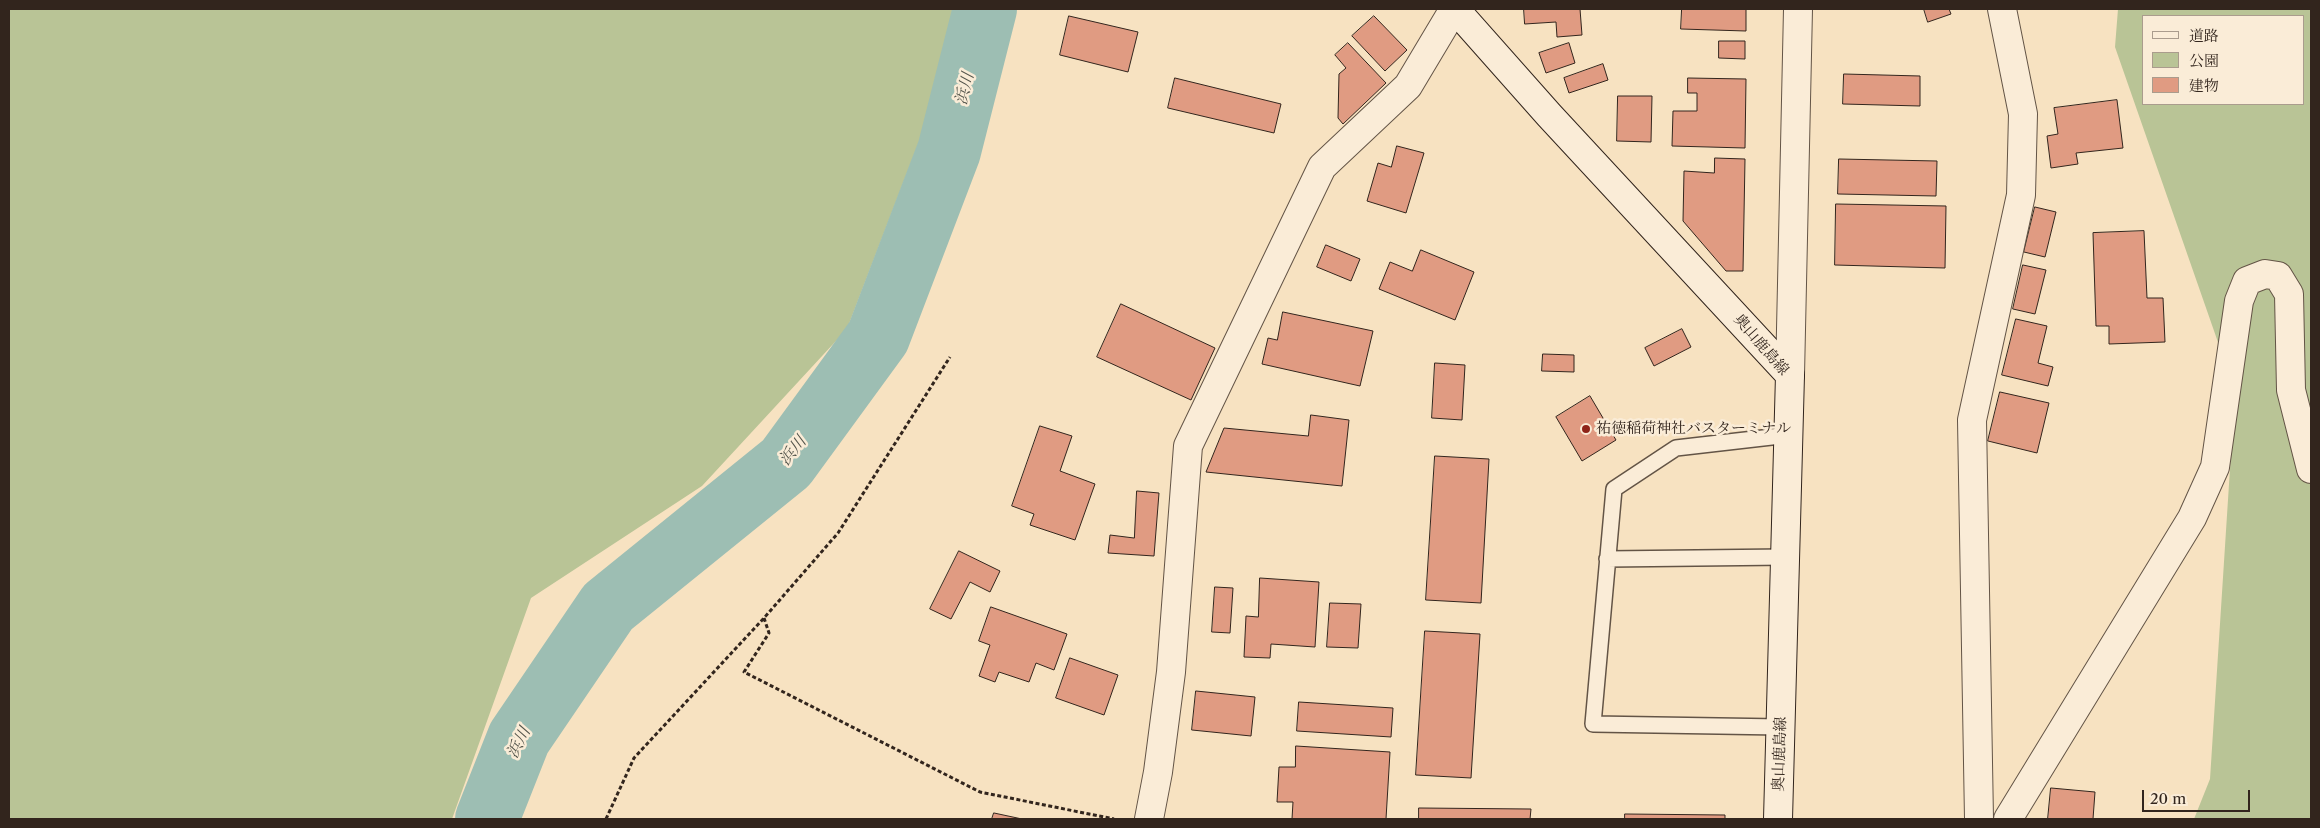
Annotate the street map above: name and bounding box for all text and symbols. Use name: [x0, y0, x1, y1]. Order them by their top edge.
legend: [2142, 15, 2305, 105]
text: 道路: [2189, 26, 2219, 45]
text: 公園: [2189, 51, 2219, 70]
water label: 浜川: [952, 71, 978, 107]
text: 建物: [2189, 76, 2219, 95]
street label: 奥山鹿島線: [1730, 311, 1792, 379]
place label: 祐徳稲荷神社バスターミナル: [1596, 420, 1791, 438]
marker: 祐徳稲荷神社バスターミナル: [1580, 423, 1592, 435]
water label: 浜川: [775, 433, 811, 469]
street label: 奥山鹿島線: [1770, 716, 1790, 792]
water label: 浜川: [503, 724, 535, 762]
scale bar: [2145, 780, 2252, 812]
text: 20 m: [2150, 789, 2186, 808]

